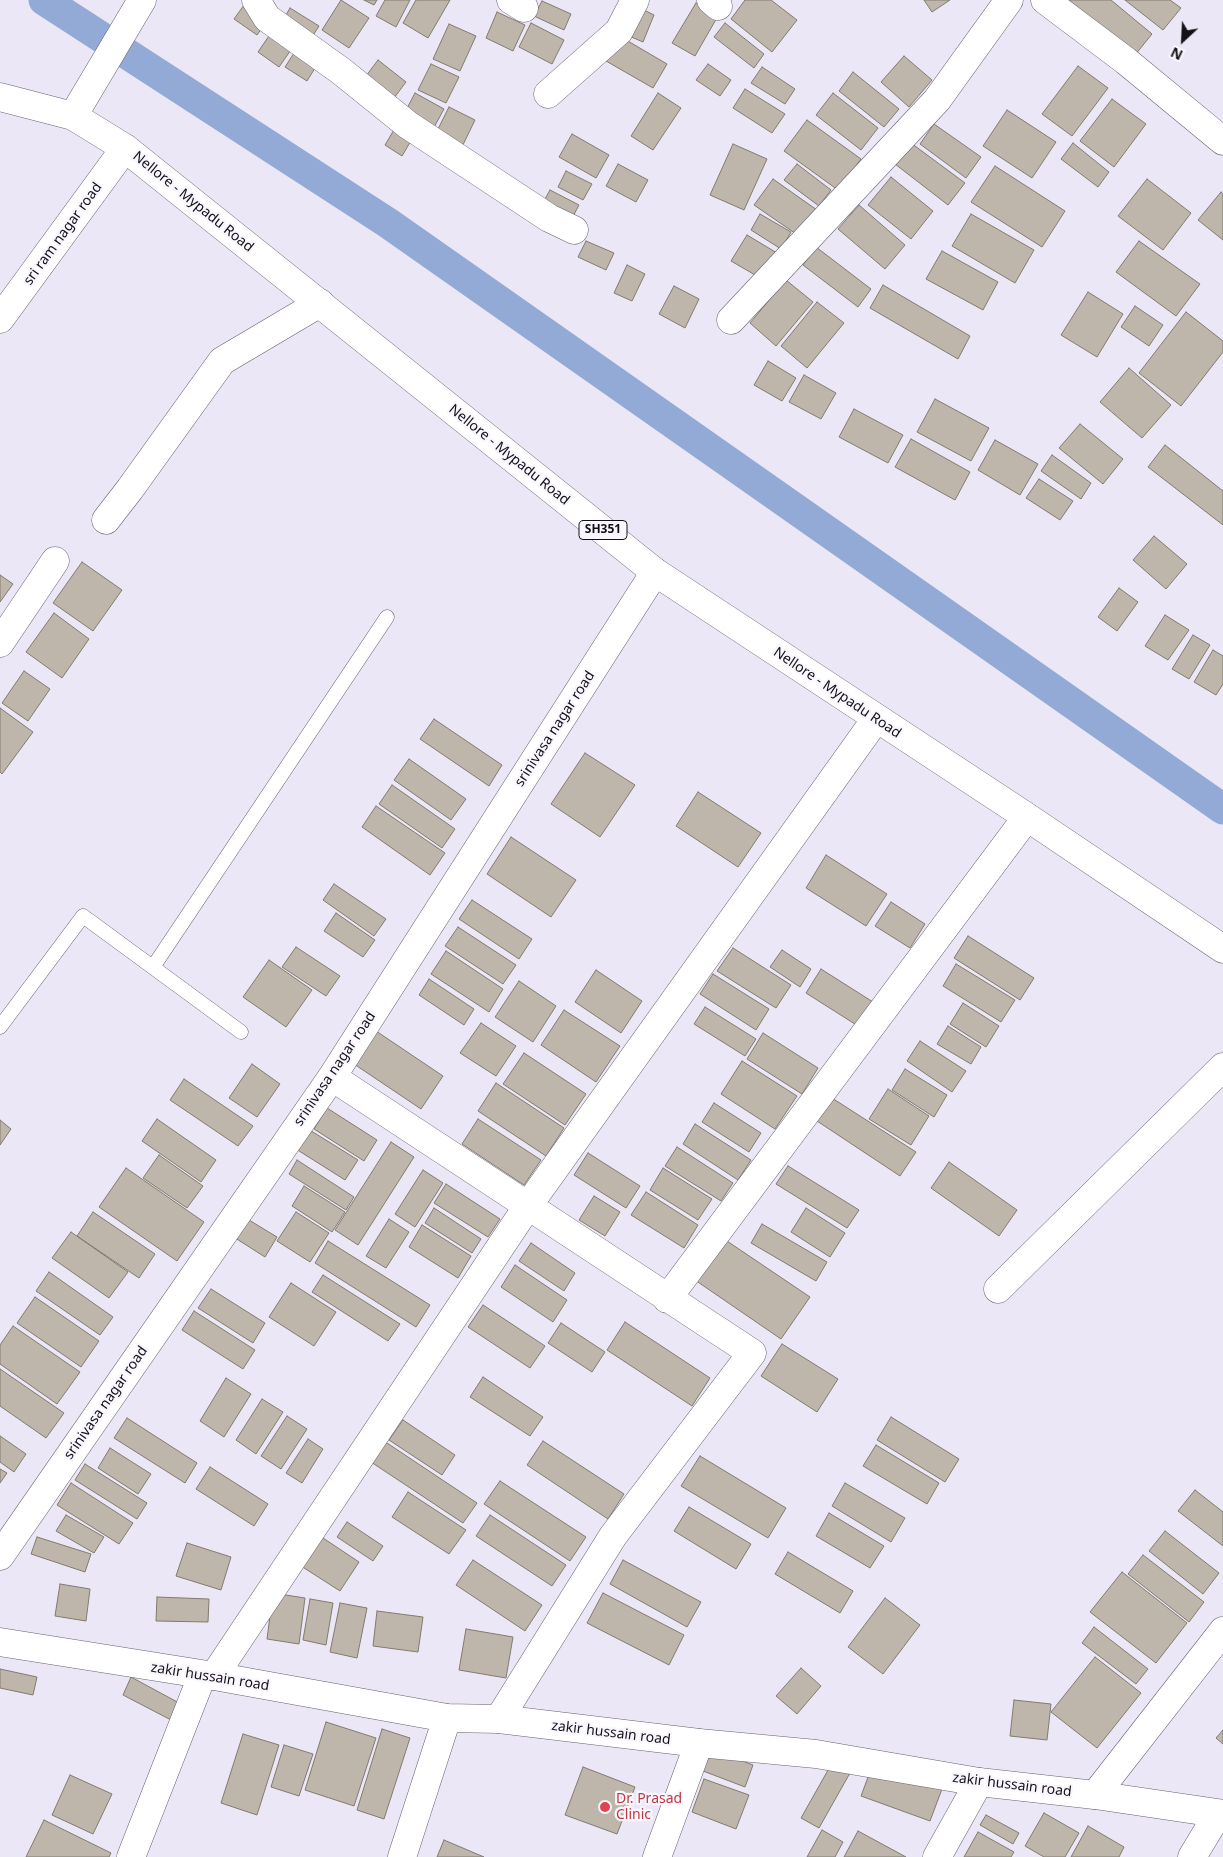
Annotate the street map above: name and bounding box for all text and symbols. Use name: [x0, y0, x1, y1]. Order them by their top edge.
north arrow: [1158, 15, 1208, 65]
text: N: [1167, 43, 1186, 65]
street label: Nellore - Mypadu Road: [129, 148, 257, 256]
street label: sri ram nagar road: [20, 179, 106, 289]
street label: Nellore - Mypadu Road: [445, 401, 573, 509]
road number: SH351: [579, 520, 627, 540]
street label: Nellore - Mypadu Road: [770, 644, 904, 742]
street label: srinivasa nagar road: [511, 668, 599, 790]
street label: srinivasa nagar road: [290, 1009, 380, 1129]
street label: srinivasa nagar road: [61, 1343, 151, 1463]
street label: zakir hussain road: [149, 1659, 271, 1695]
street label: zakir hussain road: [550, 1717, 672, 1749]
street label: zakir hussain road: [951, 1769, 1073, 1801]
place label: Dr. Prasad Clinic: [616, 1791, 682, 1824]
marker: Dr. Prasad Clinic: [598, 1800, 612, 1814]

